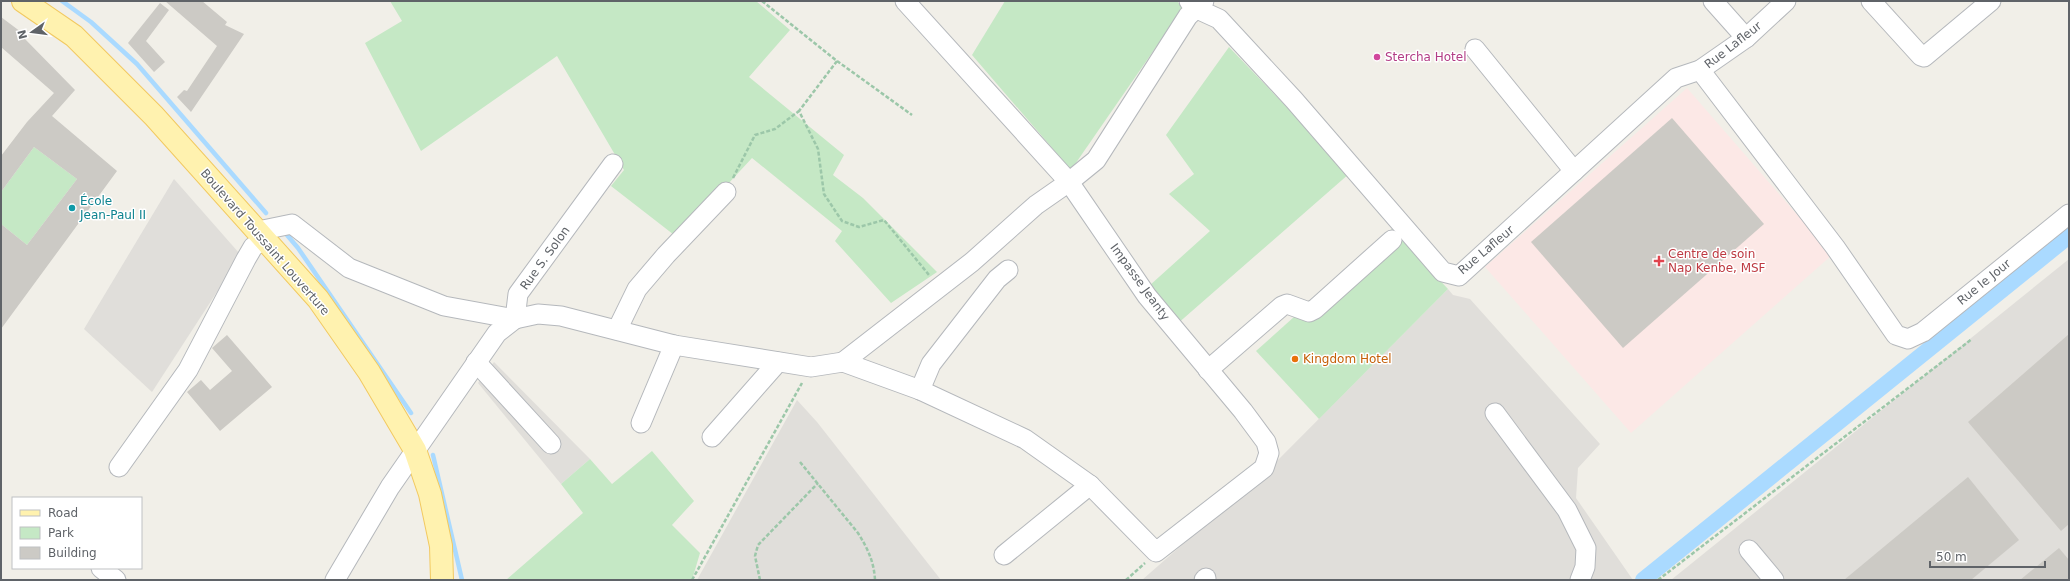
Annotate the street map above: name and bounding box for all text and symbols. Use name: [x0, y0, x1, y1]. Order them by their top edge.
north arrow: [12, 12, 52, 52]
street label: Rue Lafleur: [1702, 18, 1764, 71]
text: N: [15, 28, 30, 40]
place label: Stercha Hotel: [1385, 50, 1467, 64]
marker: Stercha Hotel: [1372, 52, 1382, 62]
street label: Boulevard Toussaint Louverture: [198, 166, 332, 318]
place label: École Jean-Paul II: [79, 193, 146, 222]
marker: École Jean-Paul II: [67, 203, 77, 213]
street label: Rue Lafleur: [1455, 223, 1517, 277]
street label: Rue S. Solon: [517, 224, 573, 292]
street label: Impasse Jeanty: [1107, 241, 1173, 323]
place label: Centre de soin Nap Kenbe, MSF: [1668, 247, 1766, 275]
marker: Centre de soin Nap Kenbe, MSF: [1653, 255, 1665, 267]
street label: Rue le Jour: [1955, 256, 2014, 308]
place label: Kingdom Hotel: [1303, 352, 1392, 366]
marker: Kingdom Hotel: [1290, 354, 1300, 364]
legend: [12, 497, 142, 569]
text: Road: [48, 506, 78, 520]
text: Park: [48, 526, 74, 540]
scale bar: [1930, 543, 2045, 569]
text: Building: [48, 546, 97, 560]
text: 50 m: [1936, 550, 1967, 564]

